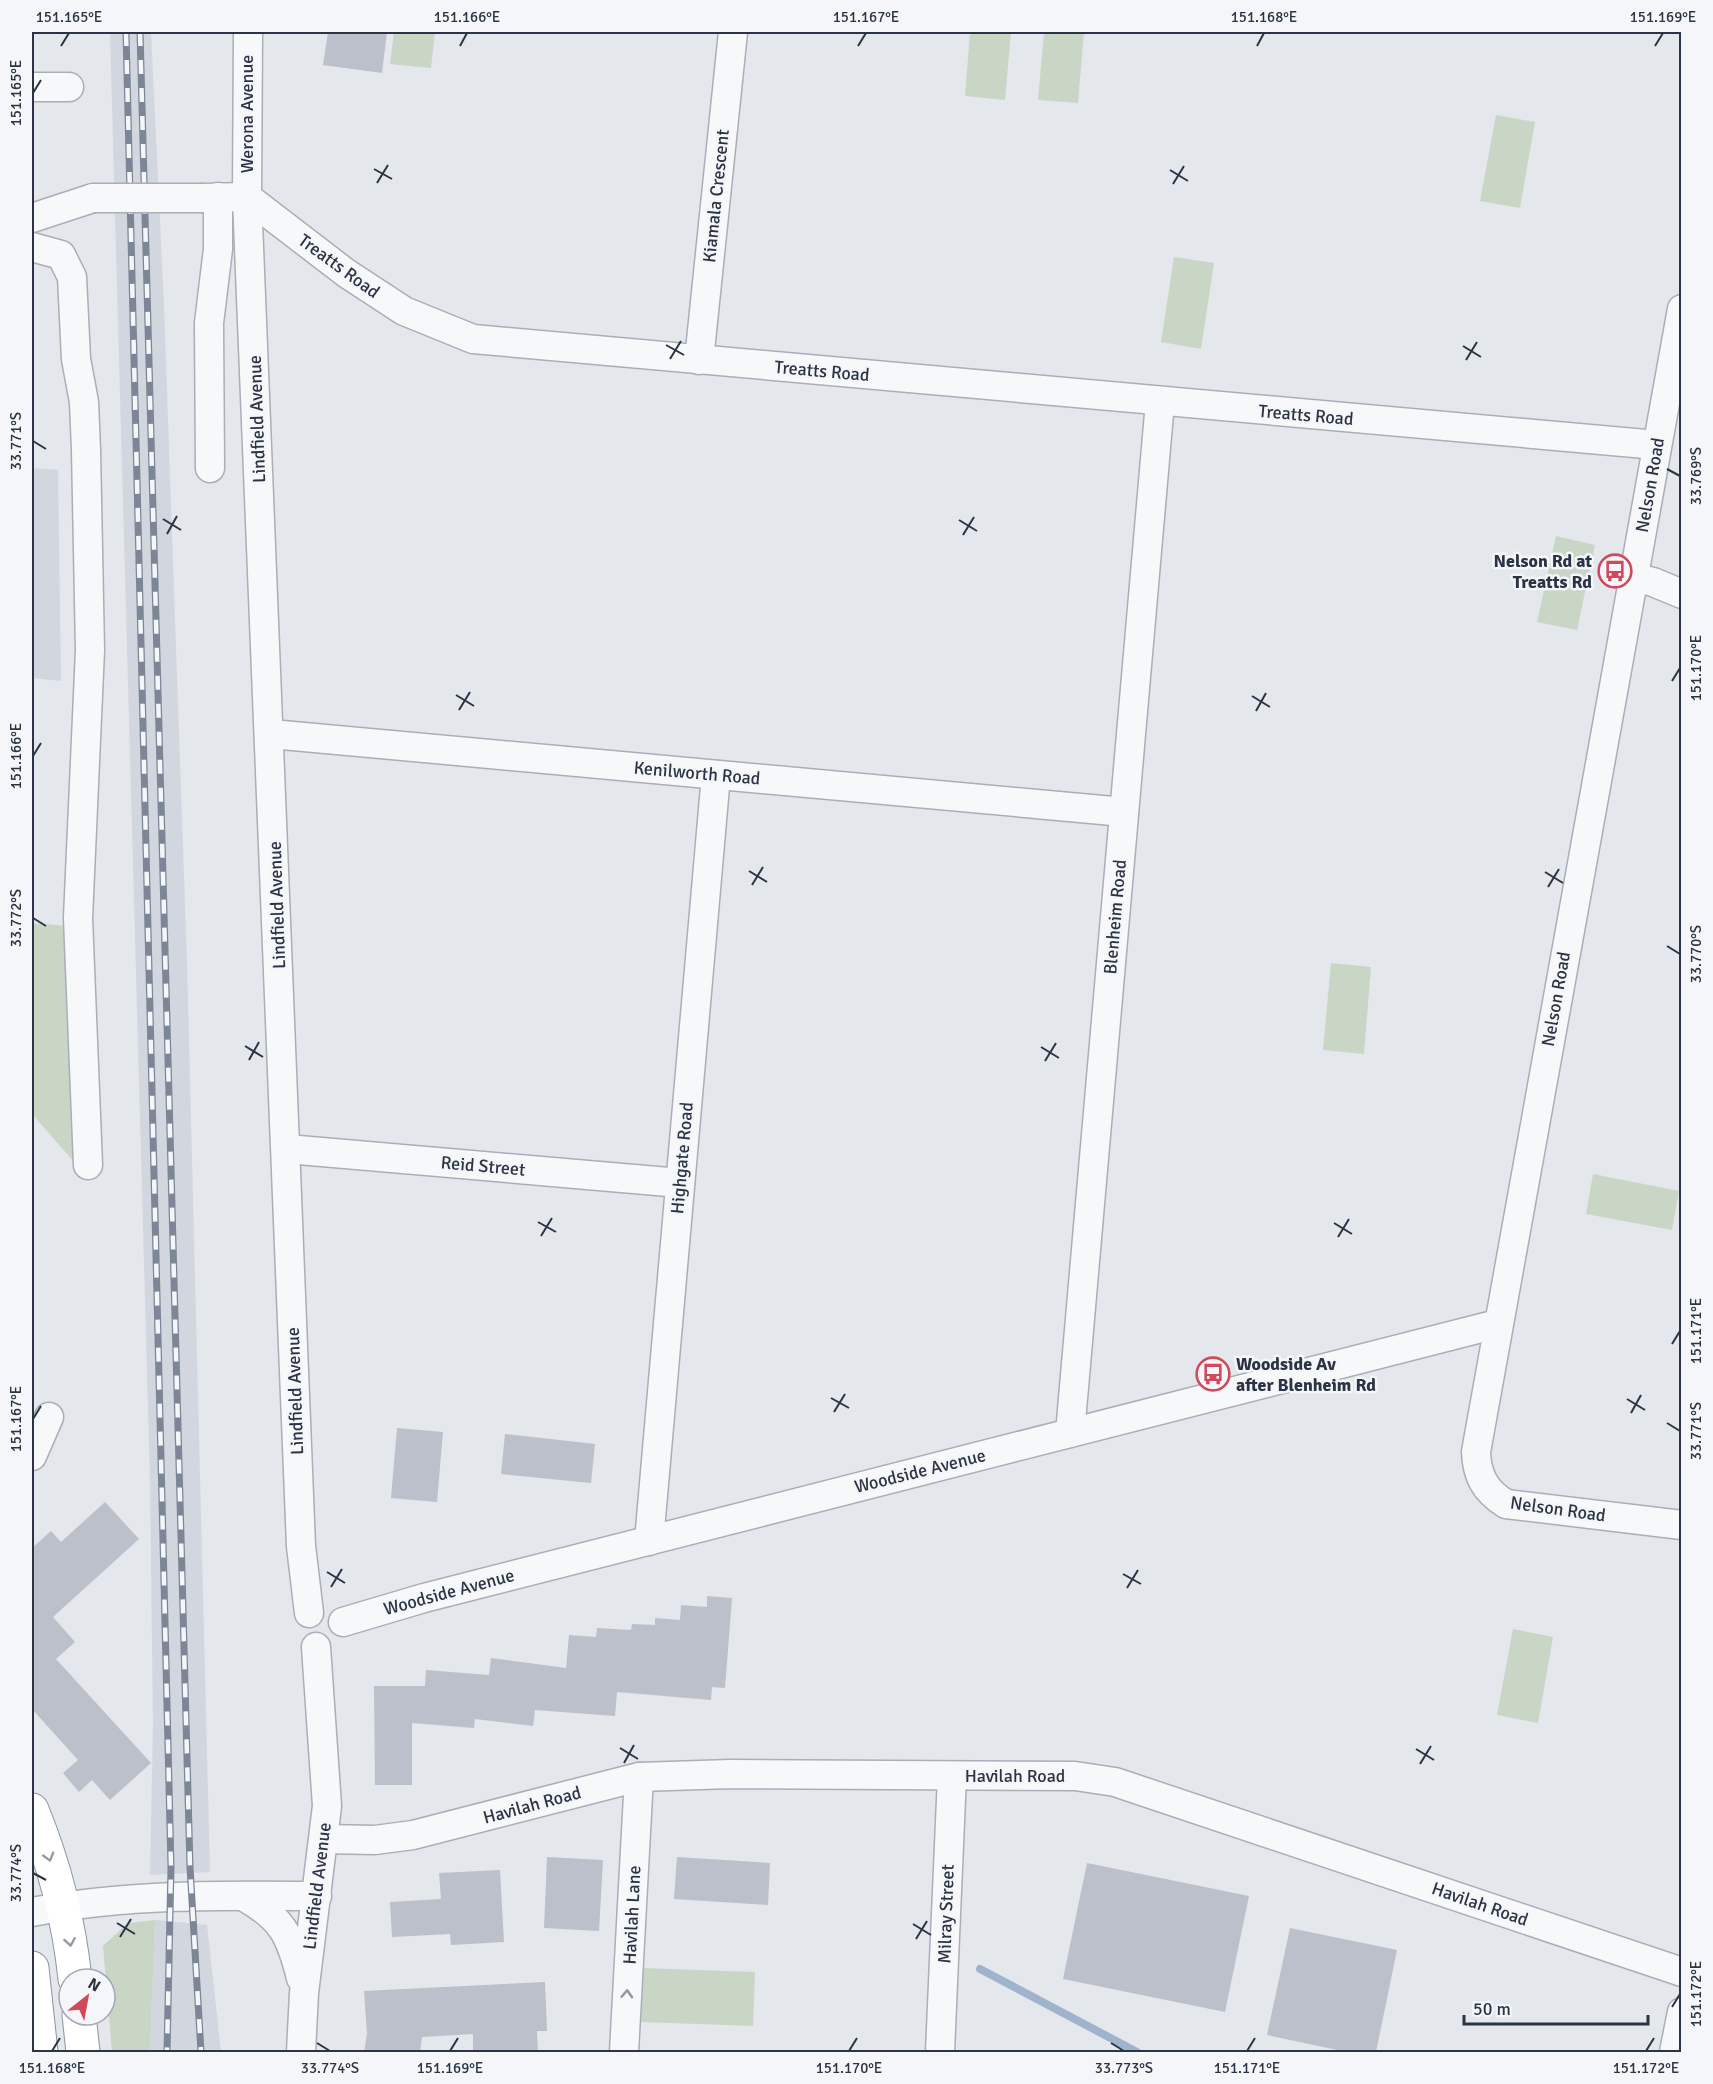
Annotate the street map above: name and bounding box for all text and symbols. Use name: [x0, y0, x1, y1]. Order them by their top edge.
text: 151.165°E: [36, 8, 102, 26]
text: 151.166°E: [434, 8, 500, 26]
text: 151.167°E: [833, 8, 899, 26]
text: 151.168°E: [1231, 8, 1297, 26]
text: 151.169°E: [1630, 8, 1696, 26]
street label: Werona Avenue: [236, 55, 258, 173]
text: 151.165°E: [7, 60, 25, 126]
street label: Kiamala Crescent: [698, 128, 734, 264]
street label: Treatts Road: [294, 229, 384, 303]
street label: Lindfield Avenue: [244, 355, 270, 483]
street label: Treatts Road: [774, 356, 870, 386]
street label: Treatts Road: [1258, 400, 1354, 430]
text: 33.771°S: [7, 412, 25, 470]
street label: Nelson Road: [1631, 436, 1669, 534]
text: 33.769°S: [1687, 447, 1705, 505]
place label: Nelson Rd at Treatts Rd: [1493, 550, 1592, 593]
bus stop icon: Nelson Rd at Treatts Rd: [1597, 553, 1633, 589]
text: 151.170°E: [1687, 635, 1705, 701]
text: 151.166°E: [7, 723, 25, 789]
street label: Kenilworth Road: [633, 757, 761, 789]
street label: Lindfield Avenue: [264, 841, 290, 969]
street label: Blenheim Road: [1099, 859, 1131, 975]
text: 33.772°S: [7, 889, 25, 947]
text: 33.770°S: [1687, 925, 1705, 983]
street label: Nelson Road: [1537, 950, 1575, 1048]
street label: Highgate Road: [666, 1101, 698, 1215]
street label: Reid Street: [440, 1151, 526, 1181]
text: 151.171°E: [1687, 1298, 1705, 1364]
street label: Lindfield Avenue: [282, 1327, 308, 1455]
place label: Woodside Av after Blenheim Rd: [1236, 1353, 1376, 1396]
bus stop icon: Woodside Av after Blenheim Rd: [1195, 1356, 1231, 1392]
text: 151.167°E: [7, 1386, 25, 1452]
text: 33.771°S: [1687, 1402, 1705, 1460]
street label: Woodside Avenue: [852, 1444, 988, 1498]
street label: Nelson Road: [1509, 1491, 1607, 1527]
street label: Woodside Avenue: [381, 1564, 517, 1620]
street label: Havilah Road: [965, 1765, 1065, 1787]
street label: Havilah Road: [481, 1781, 583, 1829]
street label: Lindfield Avenue: [298, 1821, 336, 1951]
text: 33.774°S: [7, 1844, 25, 1902]
one-way arrow: [42, 1852, 54, 1862]
street label: Milray Street: [933, 1864, 959, 1964]
street label: Havilah Lane: [618, 1865, 646, 1965]
street label: Havilah Road: [1429, 1877, 1531, 1931]
one-way arrow: [64, 1937, 76, 1947]
text: 151.172°E: [1687, 1961, 1705, 2027]
north arrow: [57, 1967, 117, 2027]
text: N: [84, 1974, 104, 1996]
scale bar: [1464, 1988, 1648, 2026]
one-way arrow: [621, 1990, 634, 1999]
text: 50 m: [1473, 1998, 1511, 2020]
text: 151.168°E: [19, 2059, 85, 2077]
text: 33.774°S: [301, 2059, 359, 2077]
text: 151.169°E: [417, 2059, 483, 2077]
text: 151.170°E: [816, 2059, 882, 2077]
text: 33.773°S: [1095, 2059, 1153, 2077]
text: 151.171°E: [1214, 2059, 1280, 2077]
text: 151.172°E: [1613, 2059, 1679, 2077]

